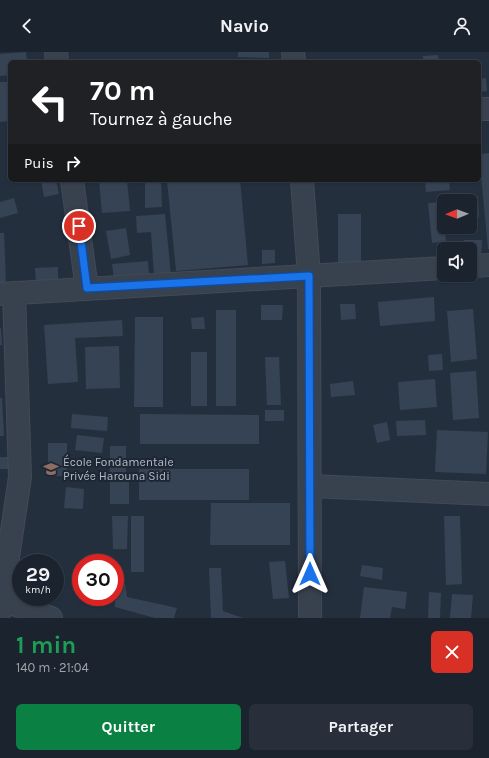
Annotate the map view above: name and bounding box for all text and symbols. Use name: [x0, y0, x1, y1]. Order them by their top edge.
icon: back: [16, 15, 38, 37]
text: Navio: [220, 15, 269, 37]
icon: person: [451, 15, 473, 37]
text: 70 m: [90, 74, 155, 107]
icon: left: [24, 76, 76, 128]
text: Tournez à gauche: [90, 108, 232, 130]
icon: right: [62, 152, 84, 174]
text: Puis: [24, 154, 54, 172]
north arrow: [437, 194, 477, 234]
map controls: [437, 194, 477, 282]
pin: [62, 209, 96, 243]
icon: arrive: [68, 215, 90, 237]
button: sound: [437, 242, 477, 282]
place label: École Fondamentale Privée Harouna Sidi: [63, 454, 174, 483]
school or university icon: École Fondamentale Privée Harouna Sidi: [42, 460, 60, 478]
position arrow: [289, 553, 331, 595]
speed limit sign: 30: [72, 554, 124, 606]
text: 29: [26, 563, 50, 586]
text: km/h: [25, 584, 51, 596]
text: 1 min: [16, 631, 76, 659]
button: close: [431, 631, 473, 673]
text: 140 m · 21:04: [16, 660, 89, 675]
button: Quitter: [16, 704, 241, 750]
button: Partager: [249, 704, 473, 750]

